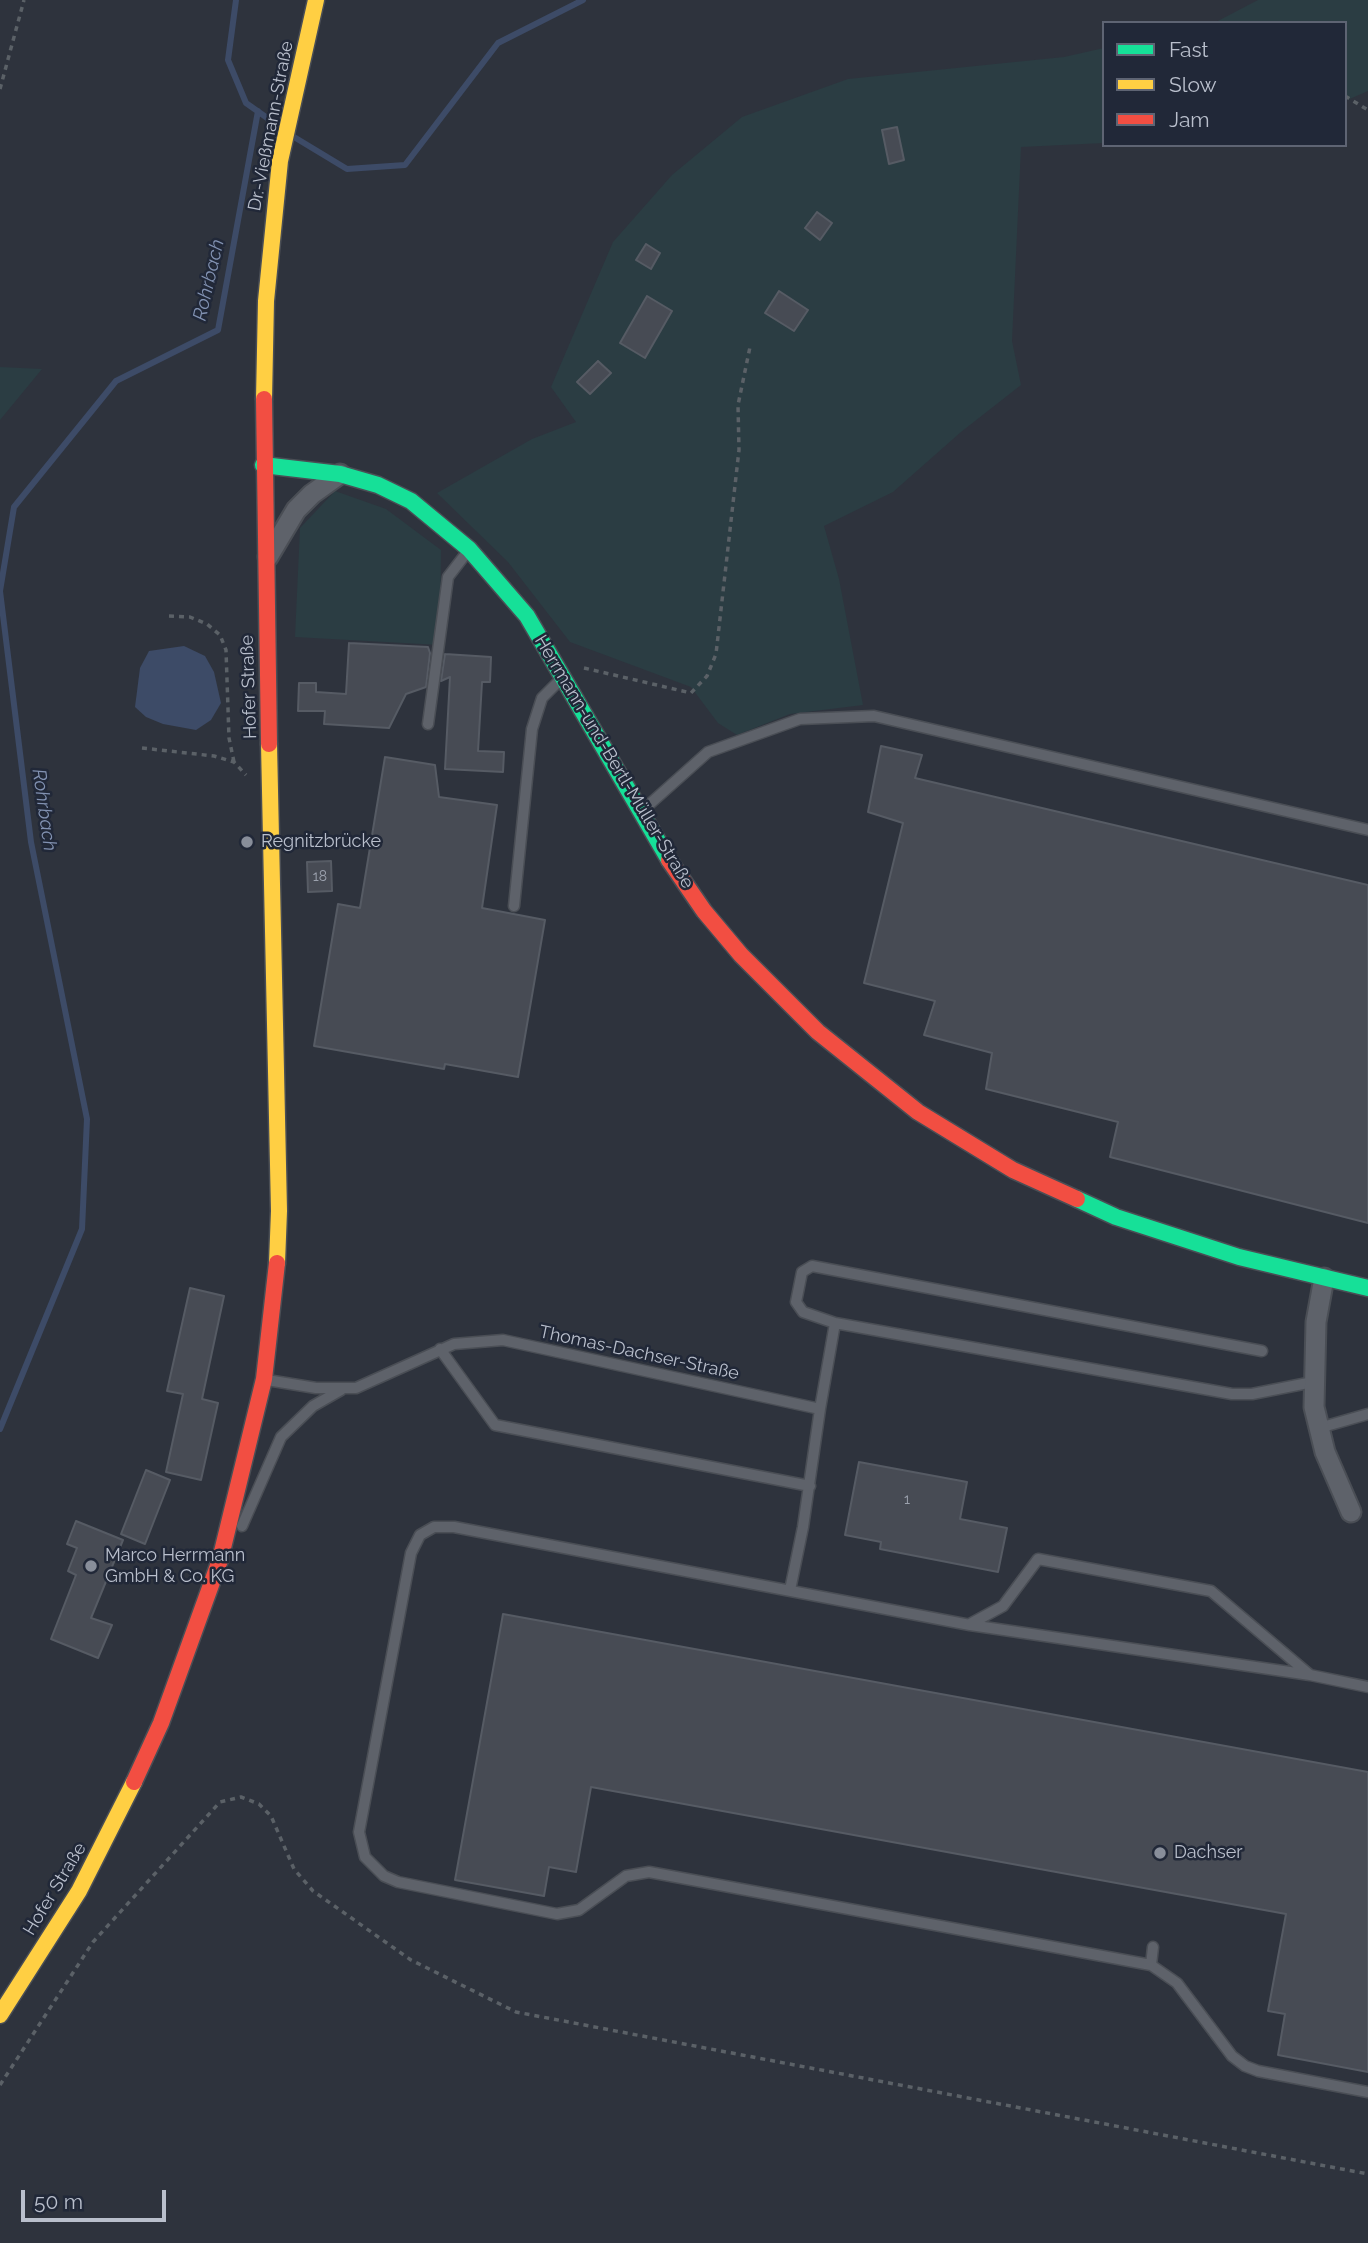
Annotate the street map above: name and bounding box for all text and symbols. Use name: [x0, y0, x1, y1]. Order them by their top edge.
legend: [1102, 21, 1347, 147]
text: Fast: [1169, 37, 1209, 62]
street label: Dr.-Vießmann-Straße: [244, 39, 298, 213]
text: Slow: [1169, 72, 1217, 97]
text: Jam: [1169, 107, 1210, 132]
water label: Rohrbach: [189, 237, 229, 323]
street label: Herrmann-und-Bertl-Müller-Straße: [530, 631, 698, 893]
street label: Hofer Straße: [236, 635, 262, 739]
water label: Rohrbach: [27, 767, 61, 853]
place label: Regnitzbrücke: [261, 831, 381, 853]
marker: Regnitzbrücke: [239, 834, 255, 850]
house number: 18: [313, 869, 327, 885]
street label: Thomas-Dachser-Straße: [537, 1321, 741, 1385]
house number: 1: [904, 1492, 910, 1508]
place label: Marco Herrmann GmbH & Co. KG: [105, 1545, 245, 1588]
marker: Marco Herrmann GmbH & Co. KG: [83, 1558, 99, 1574]
street label: Hofer Straße: [19, 1839, 91, 1939]
place label: Dachser: [1174, 1842, 1243, 1864]
marker: Dachser: [1152, 1845, 1168, 1861]
scale bar: [24, 2176, 170, 2220]
text: 50 m: [34, 2189, 83, 2214]

